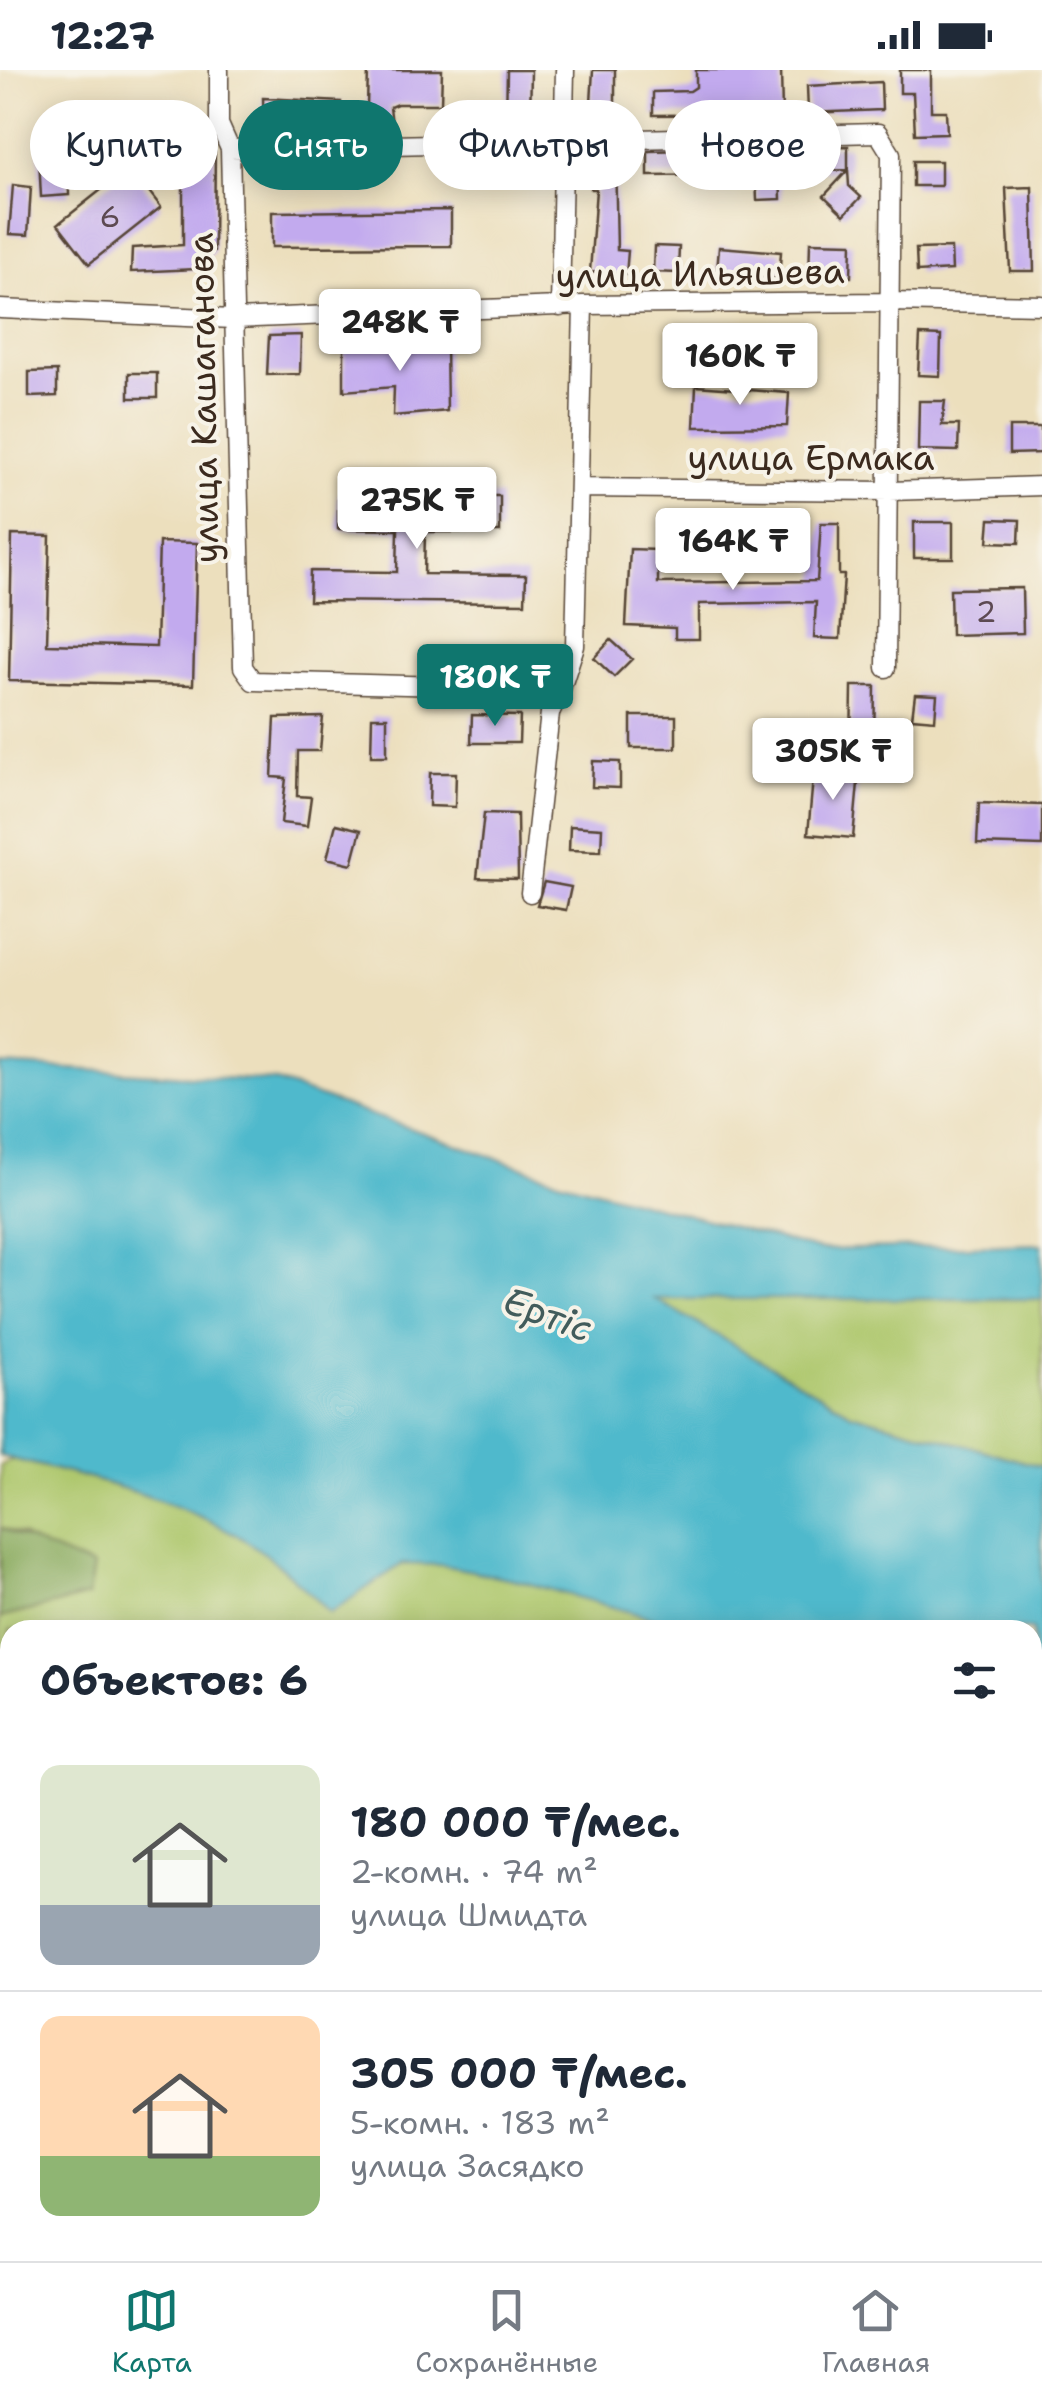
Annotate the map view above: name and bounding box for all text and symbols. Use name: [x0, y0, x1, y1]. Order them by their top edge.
text: 12:27: [50, 10, 155, 61]
chip: Купить: [30, 100, 218, 190]
chip: Снять: [238, 100, 403, 190]
chip: Фильтры: [423, 100, 645, 190]
chip: Новое: [665, 100, 841, 190]
house number: 6: [100, 196, 121, 237]
street label: улица Кашаганова: [177, 232, 229, 564]
street label: улица Ильяшева: [555, 247, 845, 299]
pin: 248K ₸: [319, 289, 481, 374]
text: 248K ₸: [341, 300, 459, 343]
pin: 160K ₸: [659, 323, 821, 408]
text: 160K ₸: [684, 334, 796, 377]
street label: улица Ермака: [688, 434, 935, 481]
pin: 275K ₸: [336, 467, 498, 552]
text: 275K ₸: [359, 478, 475, 521]
pin: 164K ₸: [652, 508, 814, 593]
text: 164K ₸: [677, 519, 789, 562]
house number: 2: [976, 591, 997, 632]
pin: 180K ₸: [414, 644, 576, 729]
text: 180K ₸: [439, 655, 551, 698]
pin: 305K ₸: [752, 718, 914, 803]
text: 305K ₸: [774, 729, 892, 772]
water label: Ертіс: [496, 1274, 600, 1354]
text: Объектов: 6: [40, 1652, 308, 1708]
icon: filters: [947, 1653, 1002, 1708]
text: 180 000 ₸/мес.: [350, 1794, 681, 1850]
icon: home: [120, 1805, 240, 1925]
text: 2-комн. · 74 m²: [350, 1850, 598, 1893]
text: улица Шмидта: [350, 1893, 587, 1936]
text: 305 000 ₸/мес.: [350, 2045, 688, 2101]
icon: home: [120, 2056, 240, 2176]
text: 5-комн. · 183 m²: [350, 2101, 610, 2144]
text: улица Засядко: [350, 2144, 585, 2187]
tab: Карта: [112, 2283, 192, 2381]
tab: Сохранённые: [415, 2283, 598, 2381]
tab: Главная: [822, 2283, 930, 2381]

